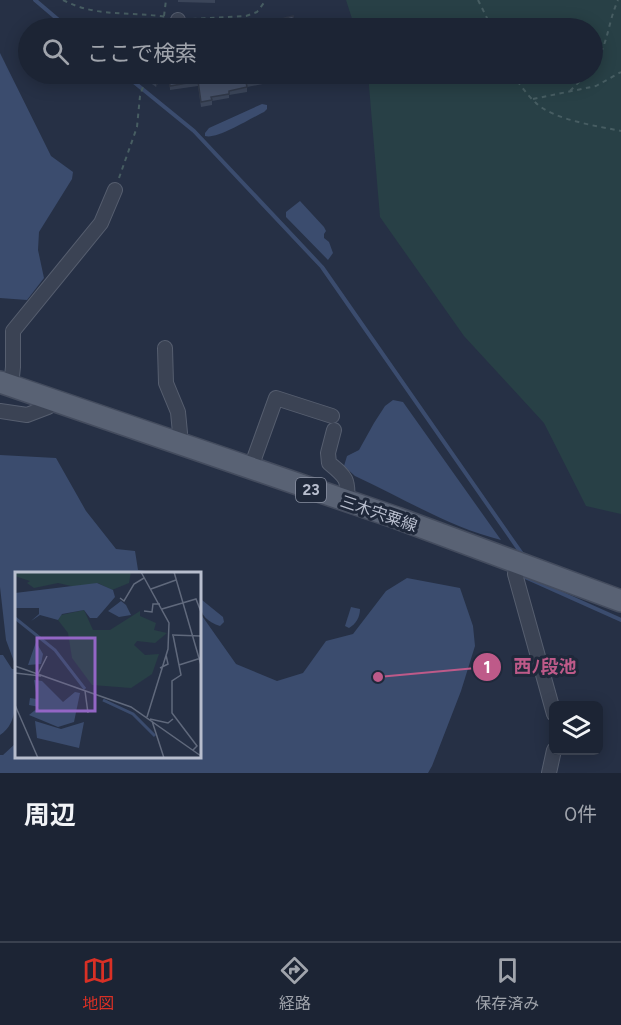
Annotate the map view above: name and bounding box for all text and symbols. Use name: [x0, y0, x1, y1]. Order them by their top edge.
search box: [18, 18, 603, 84]
icon: search: [39, 35, 72, 68]
text: ここで検索: [87, 40, 197, 67]
road number: 23: [296, 478, 326, 502]
street label: 三木宍粟線: [338, 491, 420, 535]
inset map: [15, 572, 201, 758]
callout: 西ﾉ段池: [472, 649, 589, 685]
text: 1: [483, 656, 491, 678]
text: 西ﾉ段池: [514, 656, 577, 678]
map controls: [549, 701, 603, 755]
button: layers: [549, 701, 603, 755]
text: 周辺: [24, 799, 76, 831]
text: 0件: [564, 802, 597, 826]
tab: 地図: [82, 954, 115, 1014]
tab: 経路: [278, 954, 311, 1014]
tab: 保存済み: [475, 954, 539, 1014]

